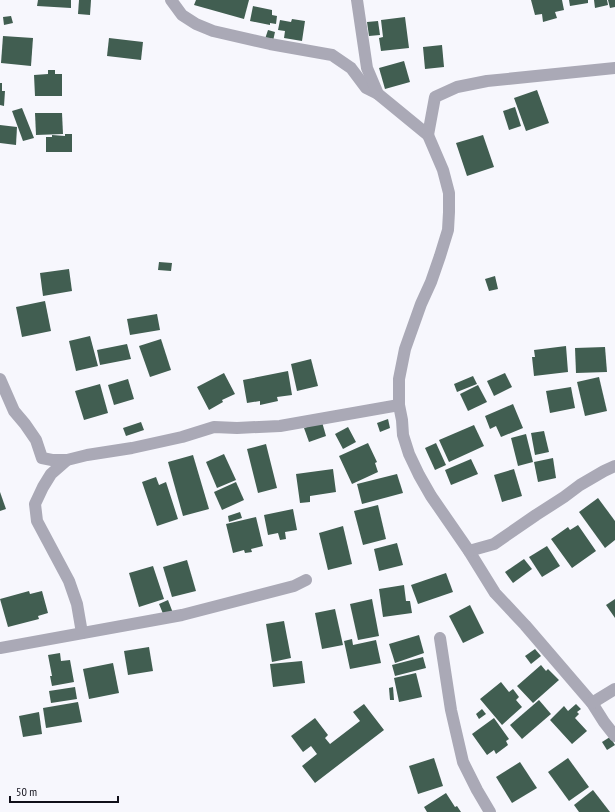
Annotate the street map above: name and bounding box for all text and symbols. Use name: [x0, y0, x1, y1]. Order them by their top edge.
scale bar: [10, 778, 118, 804]
text: 50 m: [16, 784, 37, 799]

